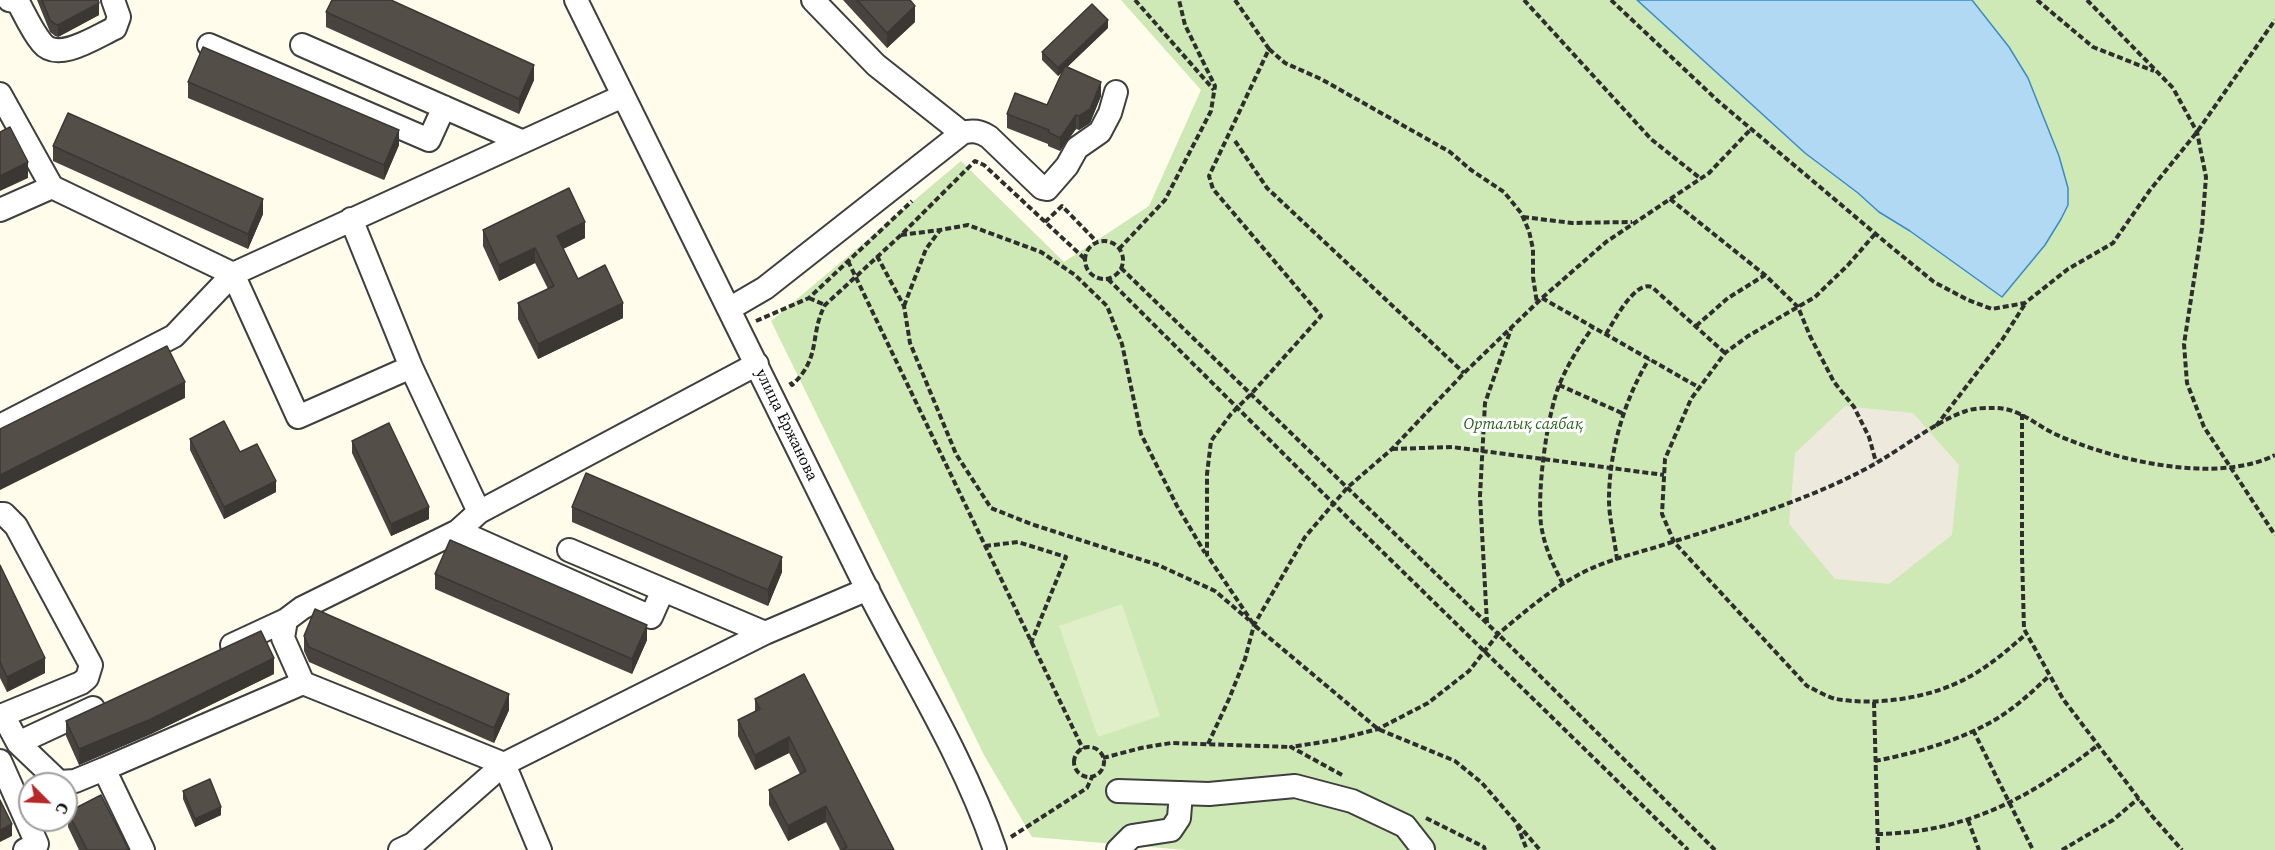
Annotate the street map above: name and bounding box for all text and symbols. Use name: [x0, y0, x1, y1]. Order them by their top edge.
street label: улица Ержанова: [751, 366, 821, 484]
park label: Орталық саябақ: [1463, 415, 1583, 435]
north arrow: [18, 772, 78, 832]
text: С: [51, 799, 75, 818]

